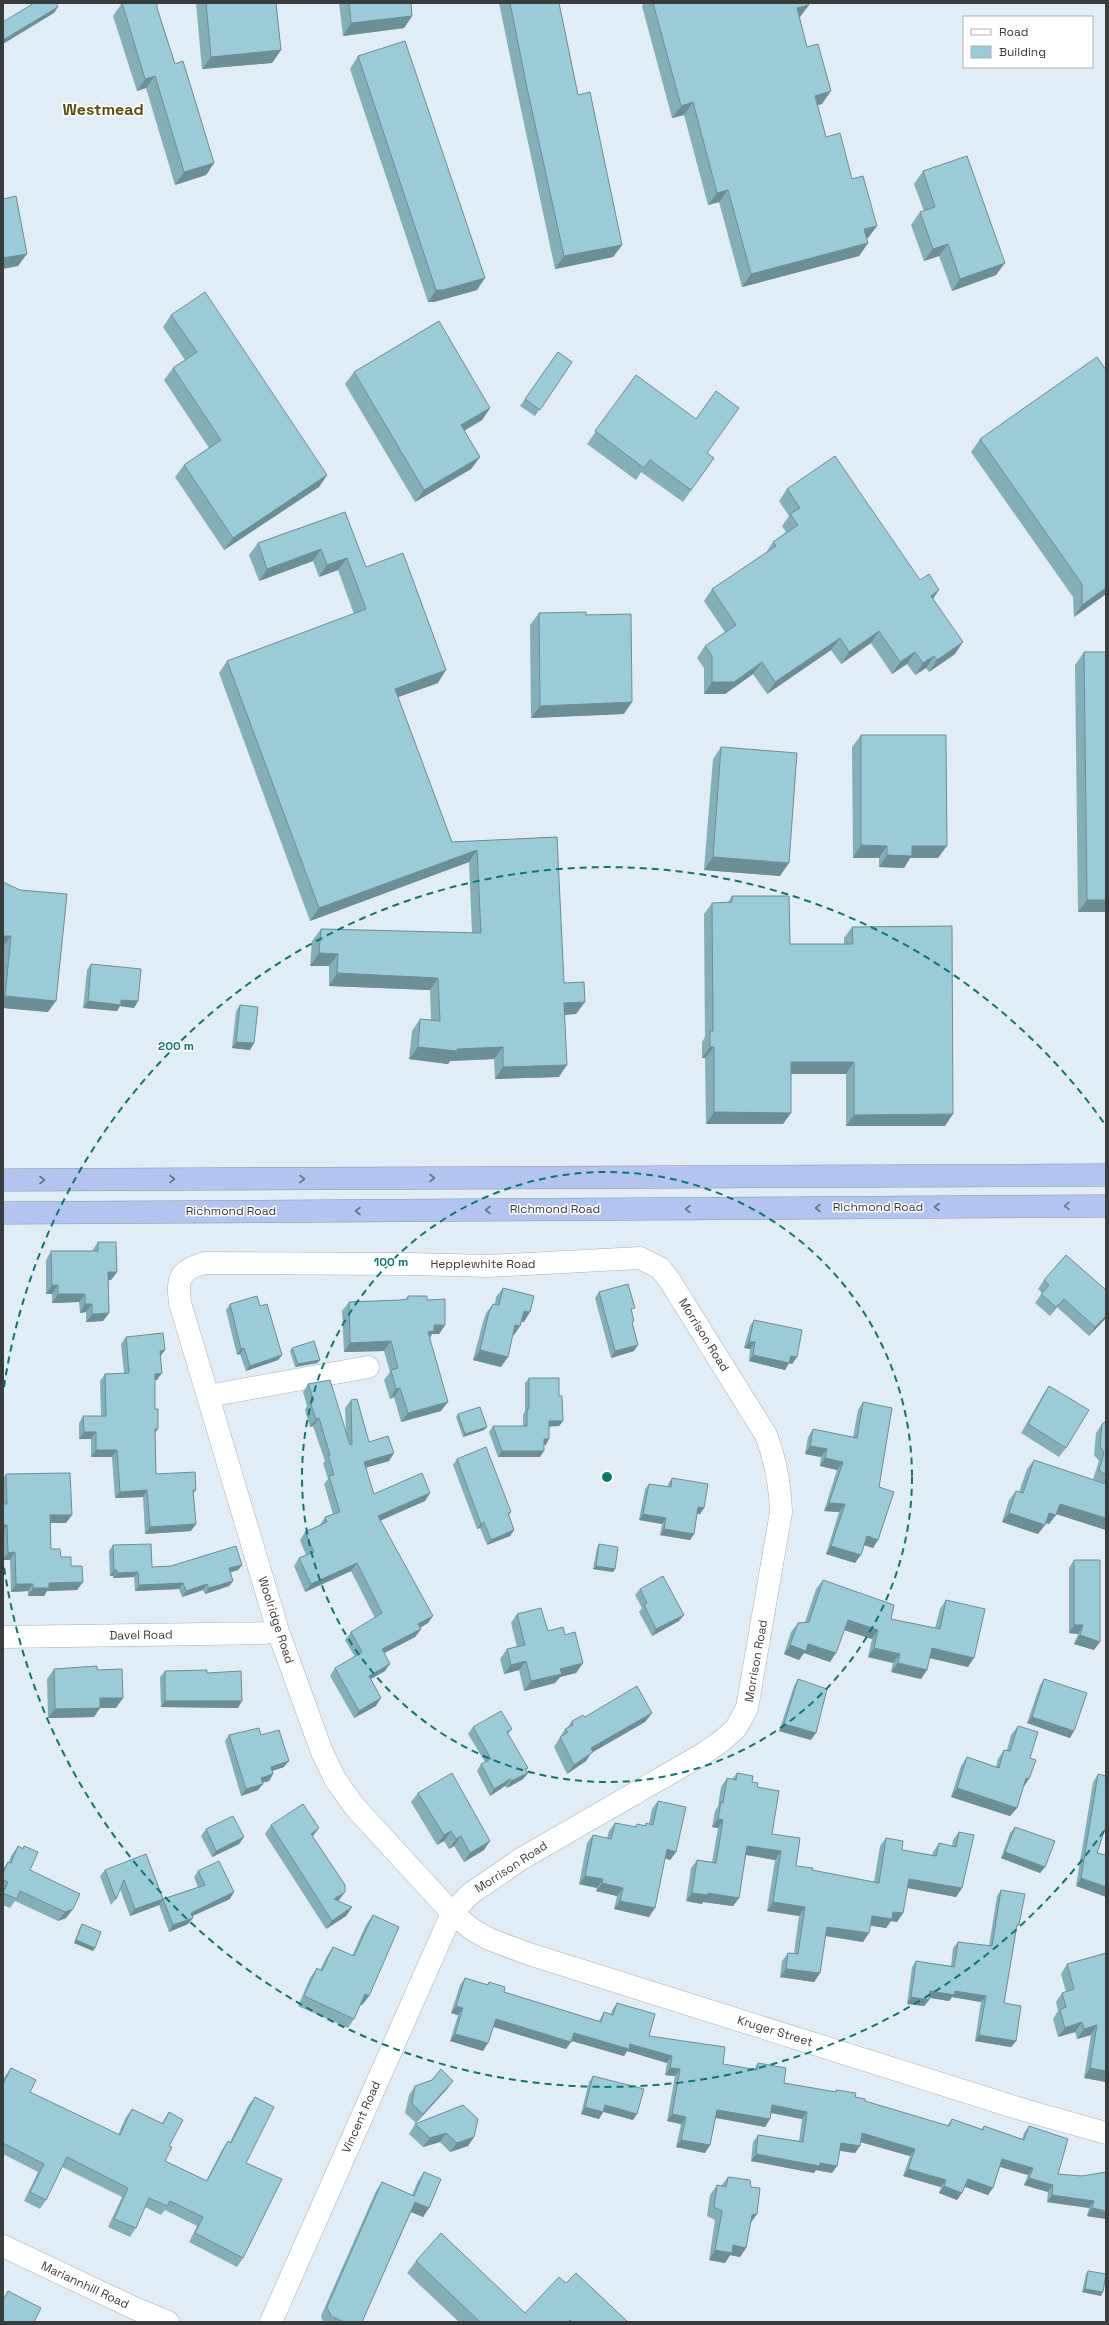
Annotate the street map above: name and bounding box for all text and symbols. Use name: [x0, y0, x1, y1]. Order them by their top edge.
legend: [963, 16, 1093, 68]
text: Road: [999, 24, 1028, 40]
text: Building: [999, 44, 1046, 60]
district label: Westmead: [62, 99, 144, 120]
text: 200 m: [158, 1038, 194, 1054]
one-way arrow: [299, 1174, 305, 1183]
one-way arrow: [429, 1174, 435, 1182]
one-way arrow: [169, 1175, 175, 1183]
one-way arrow: [39, 1176, 45, 1184]
street label: Richmond Road: [833, 1199, 923, 1215]
street label: Richmond Road: [510, 1201, 600, 1217]
one-way arrow: [1064, 1202, 1070, 1210]
street label: Richmond Road: [186, 1203, 276, 1219]
one-way arrow: [934, 1203, 940, 1211]
one-way arrow: [685, 1204, 691, 1213]
one-way arrow: [815, 1204, 821, 1212]
one-way arrow: [485, 1206, 491, 1214]
one-way arrow: [355, 1207, 361, 1215]
text: 100 m: [374, 1254, 408, 1270]
street label: Hepplewhite Road: [430, 1256, 536, 1272]
street label: Morrison Road: [675, 1295, 733, 1375]
centre of rings: [600, 1470, 614, 1484]
street label: Woolridge Road: [254, 1574, 298, 1666]
street label: Morrison Road: [741, 1619, 771, 1703]
street label: Davel Road: [109, 1626, 173, 1644]
street label: Morrison Road: [472, 1838, 550, 1896]
street label: Kruger Street: [735, 2012, 815, 2050]
street label: Vincent Road: [338, 2078, 384, 2156]
street label: Mariannhill Road: [39, 2258, 131, 2312]

